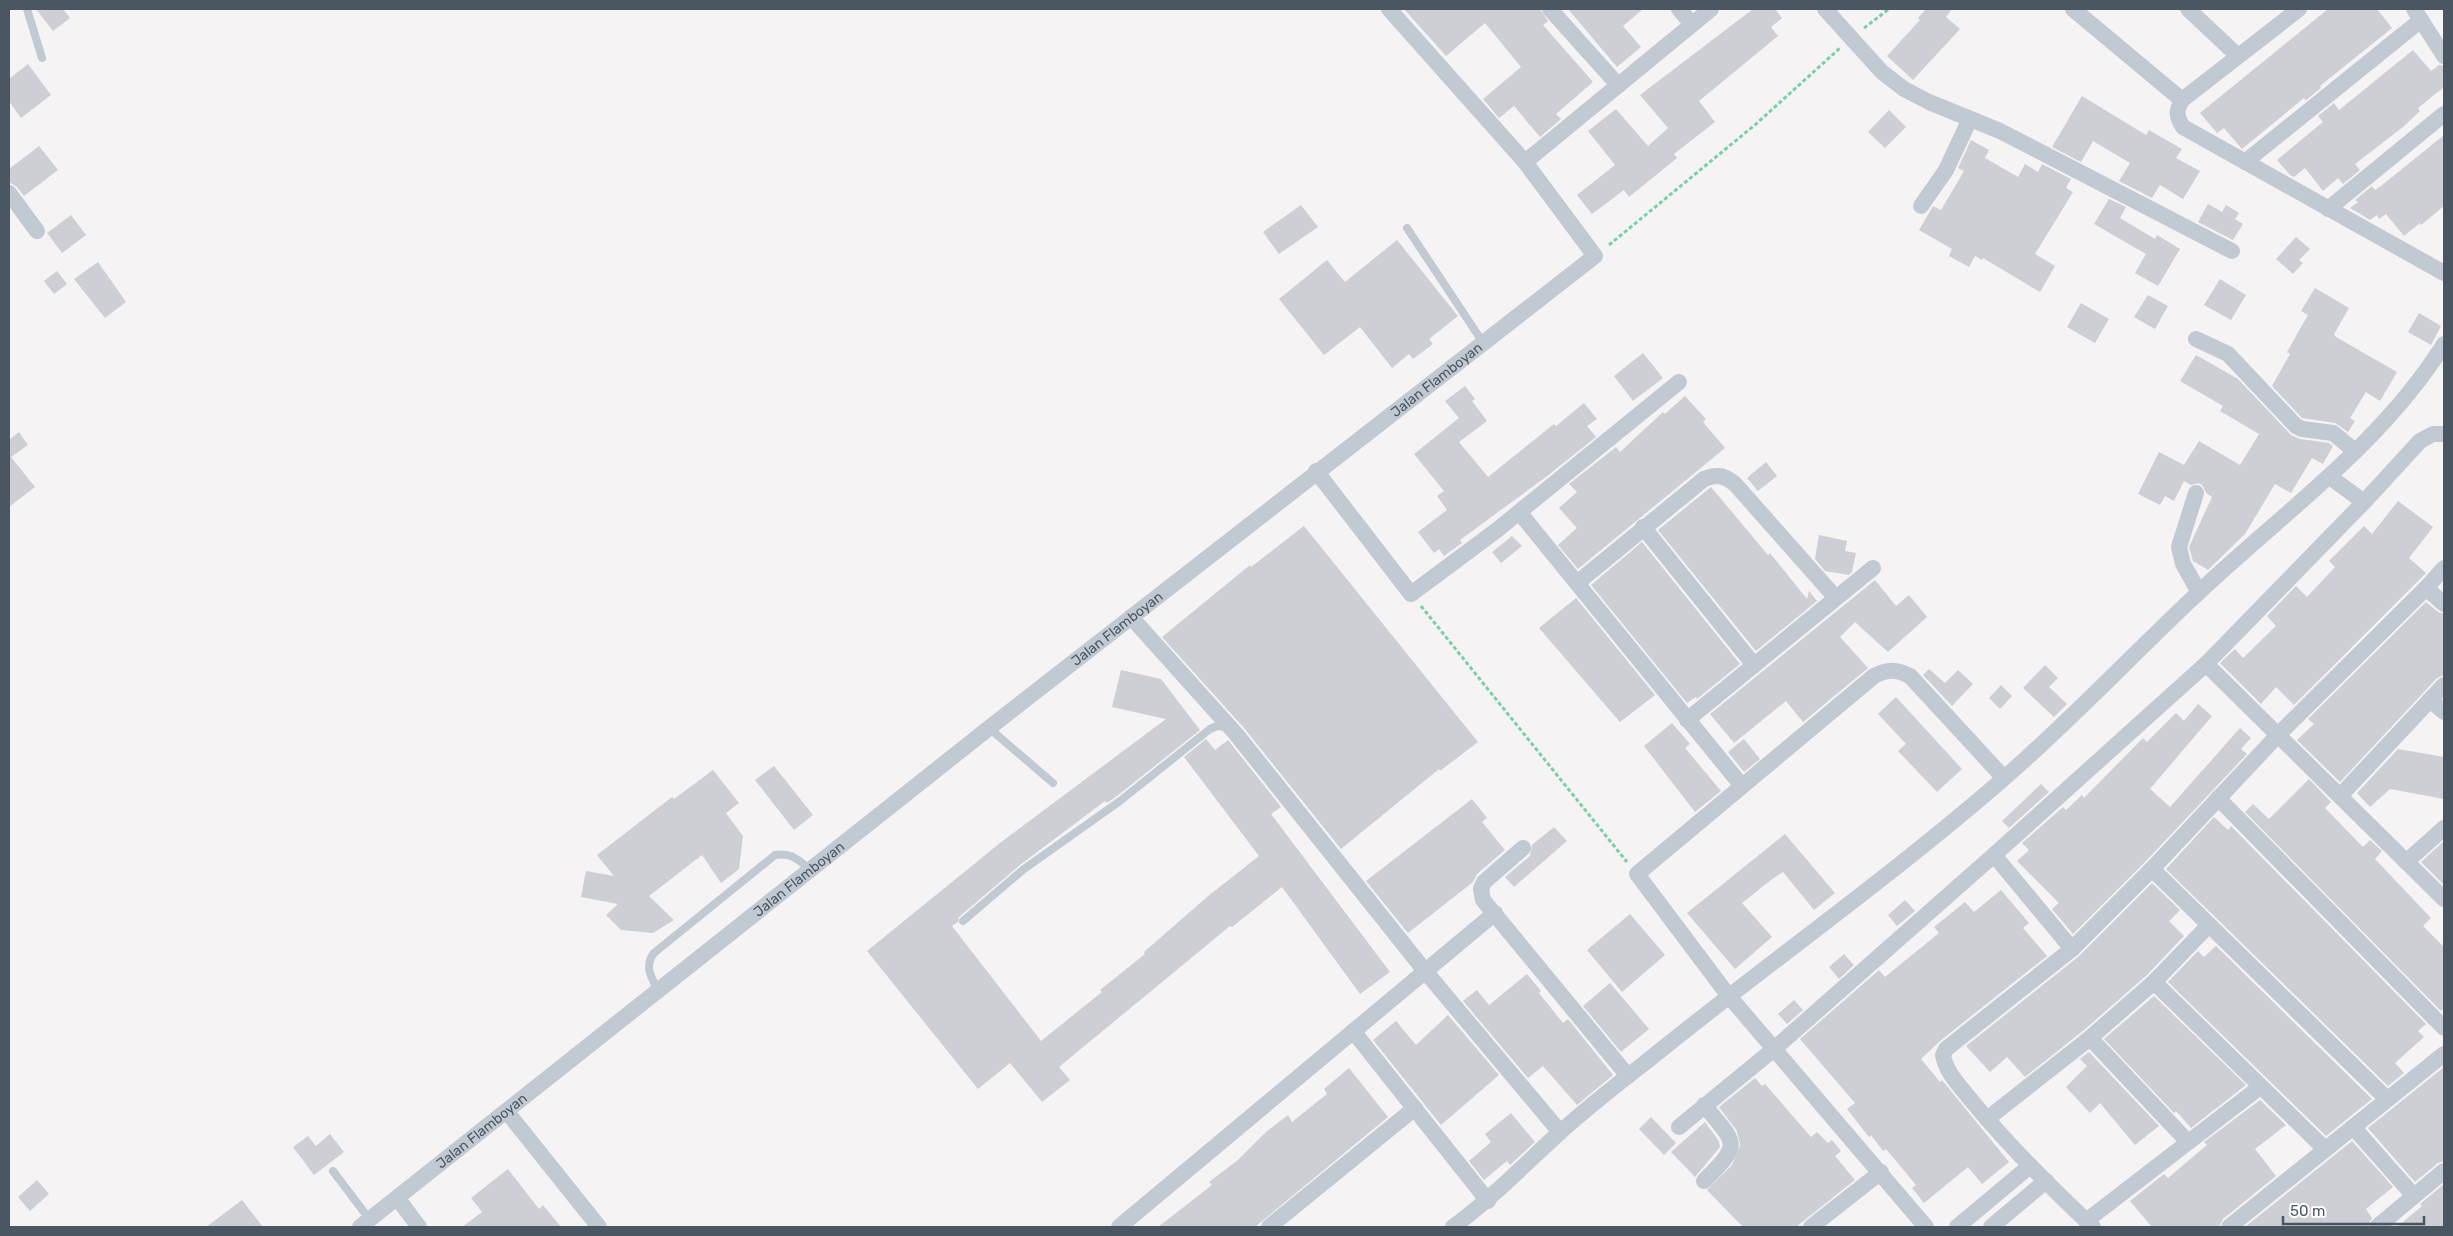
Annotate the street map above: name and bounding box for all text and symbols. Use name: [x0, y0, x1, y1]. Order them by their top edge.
street label: Jalan Flamboyan: [1387, 339, 1485, 420]
street label: Jalan Flamboyan: [1068, 588, 1166, 669]
street label: Jalan Flamboyan: [750, 838, 848, 920]
street label: Jalan Flamboyan: [433, 1089, 530, 1172]
scale bar: [2283, 1194, 2424, 1226]
text: 50 m: [2290, 1202, 2325, 1220]

